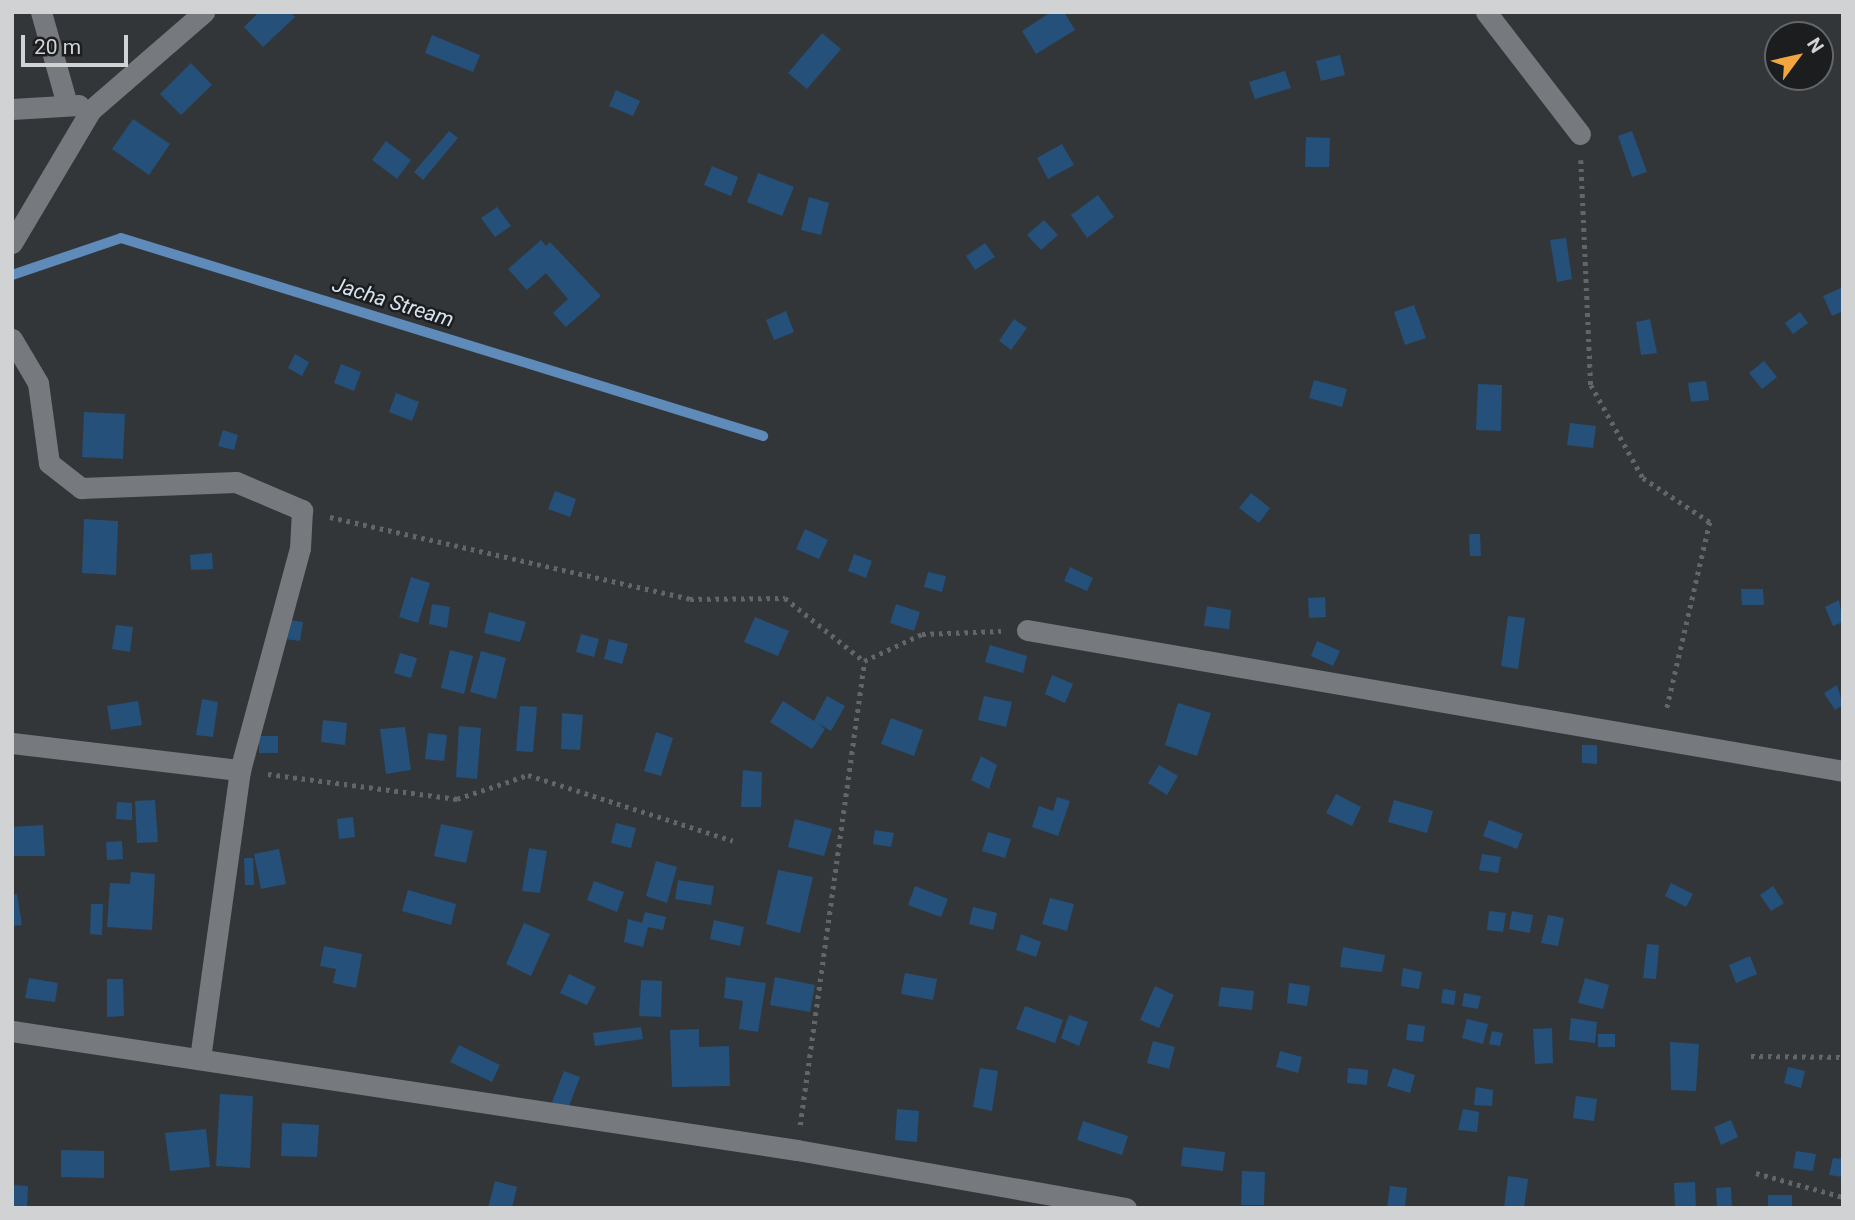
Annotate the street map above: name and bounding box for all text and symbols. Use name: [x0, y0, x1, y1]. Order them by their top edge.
scale bar: [24, 21, 131, 65]
north arrow: [1764, 21, 1834, 91]
text: N: [1802, 33, 1829, 57]
text: 20 m: [34, 35, 81, 59]
water label: Jacha Stream: [329, 272, 457, 332]

